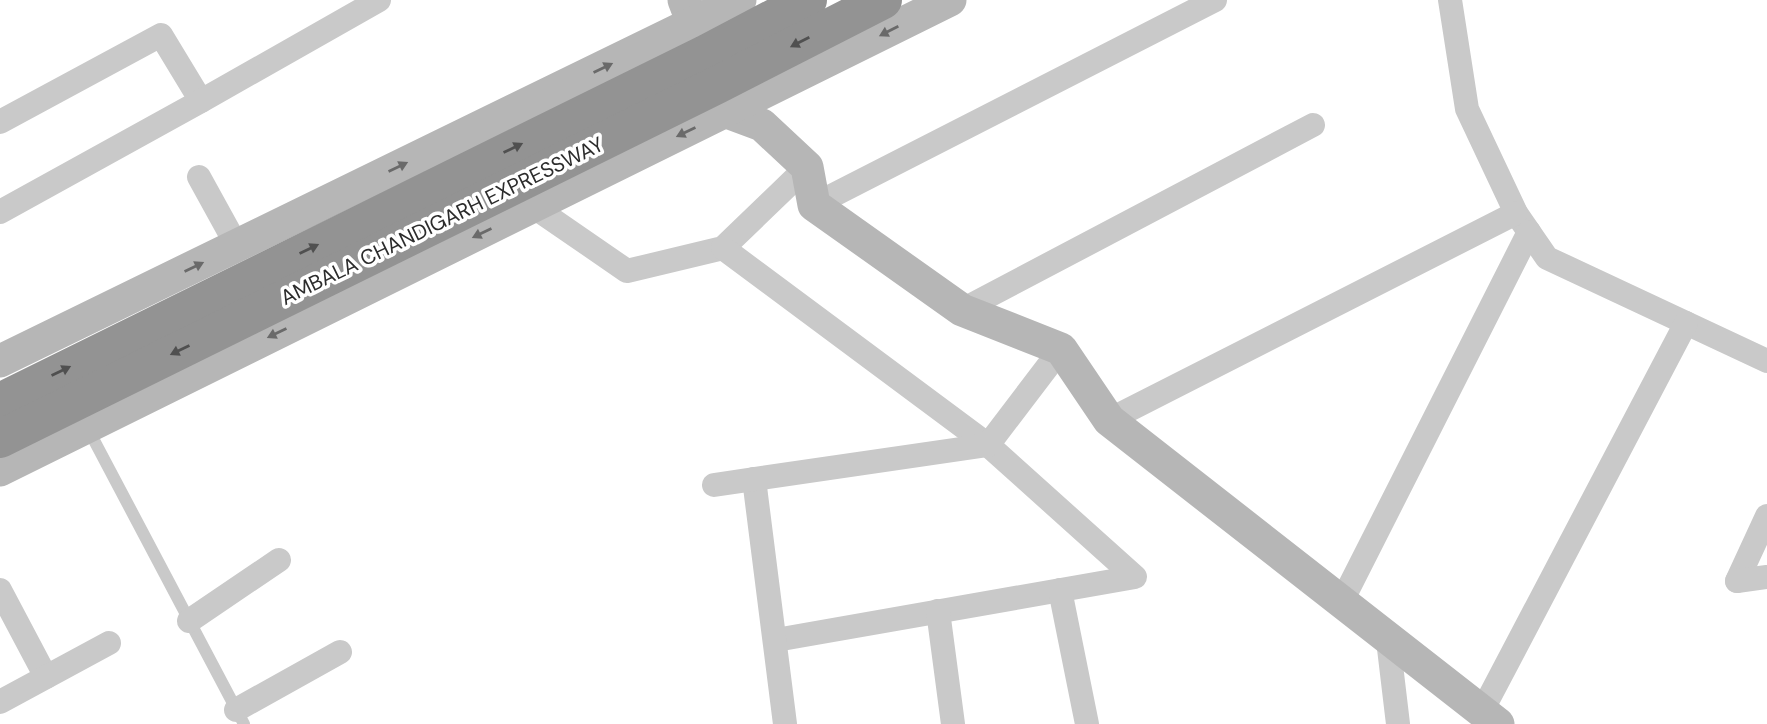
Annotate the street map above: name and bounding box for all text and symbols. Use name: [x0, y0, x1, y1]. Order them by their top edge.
one-way arrow: [879, 25, 899, 36]
one-way arrow: [790, 36, 810, 48]
one-way arrow: [593, 62, 613, 73]
one-way arrow: [676, 127, 696, 138]
street label: AMBALA CHANDIGARH EXPRESSWAY: [276, 130, 608, 312]
one-way arrow: [503, 143, 523, 154]
one-way arrow: [388, 161, 408, 173]
one-way arrow: [472, 227, 492, 238]
one-way arrow: [299, 243, 319, 254]
one-way arrow: [184, 261, 204, 272]
one-way arrow: [267, 328, 287, 339]
one-way arrow: [170, 345, 190, 356]
one-way arrow: [51, 366, 71, 377]

